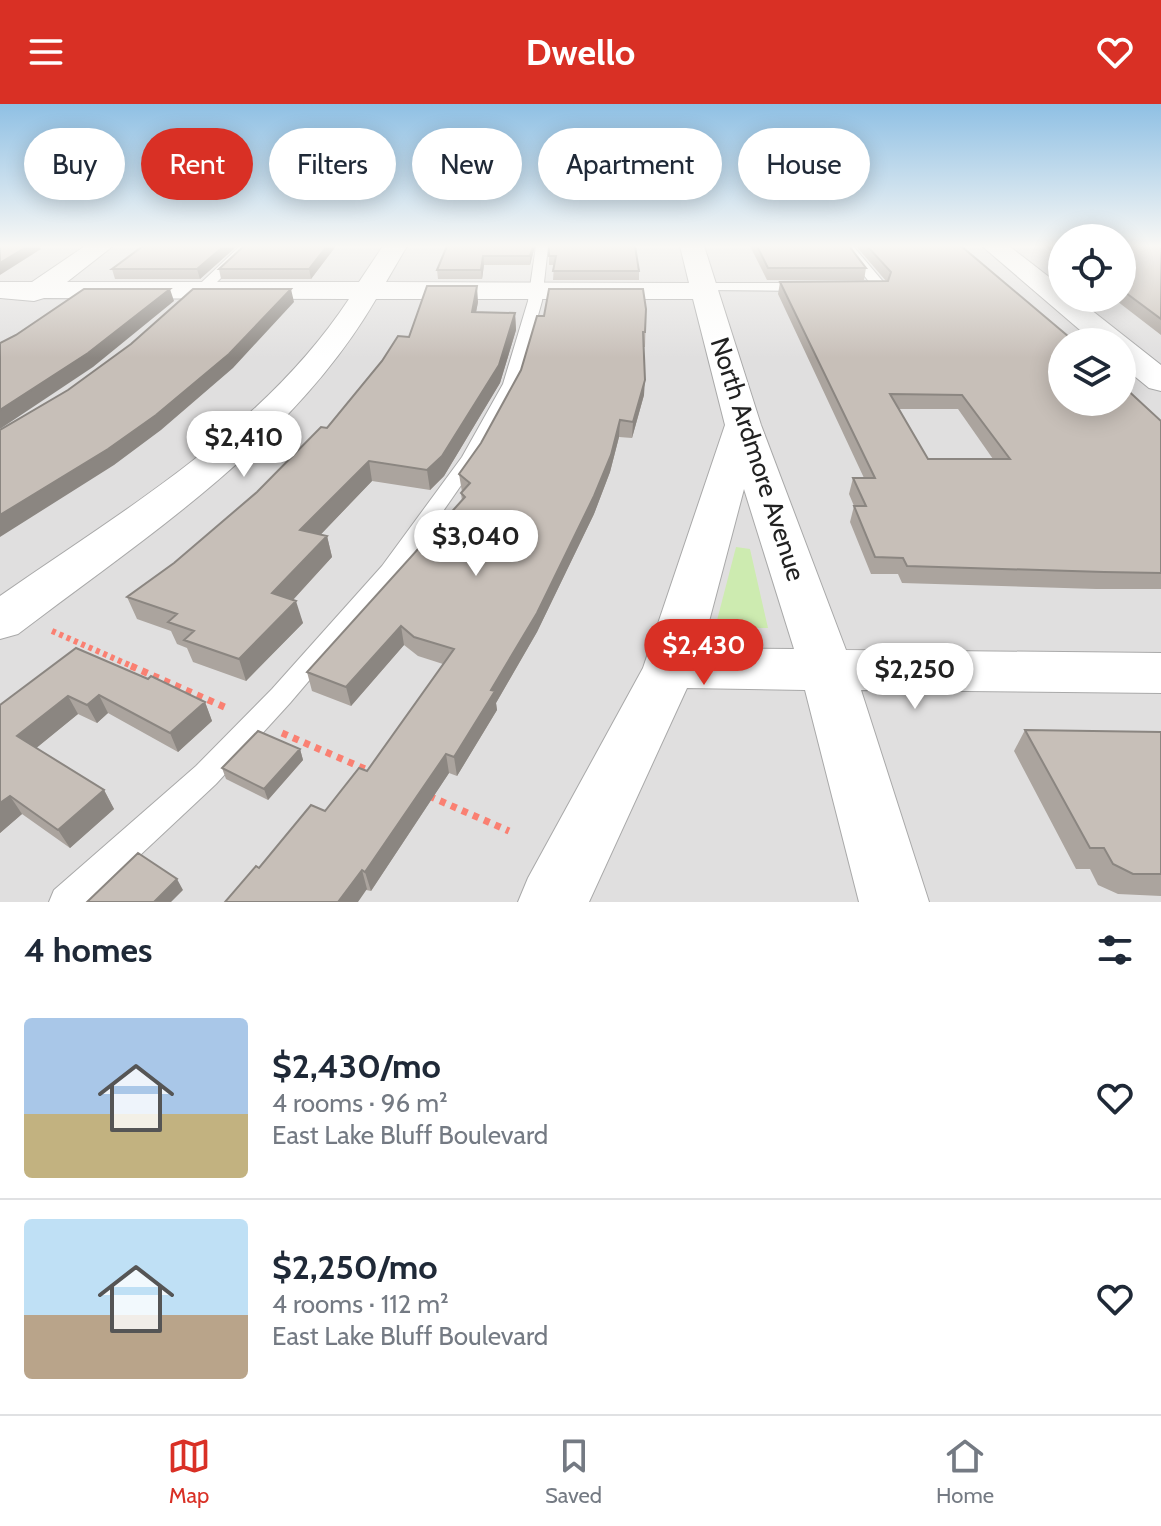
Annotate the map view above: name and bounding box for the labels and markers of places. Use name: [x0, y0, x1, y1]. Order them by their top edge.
pin: $2,410: [179, 411, 309, 479]
pin: $3,040: [411, 510, 541, 578]
pin: $2,430: [639, 619, 769, 687]
pin: $2,250: [850, 643, 980, 711]

